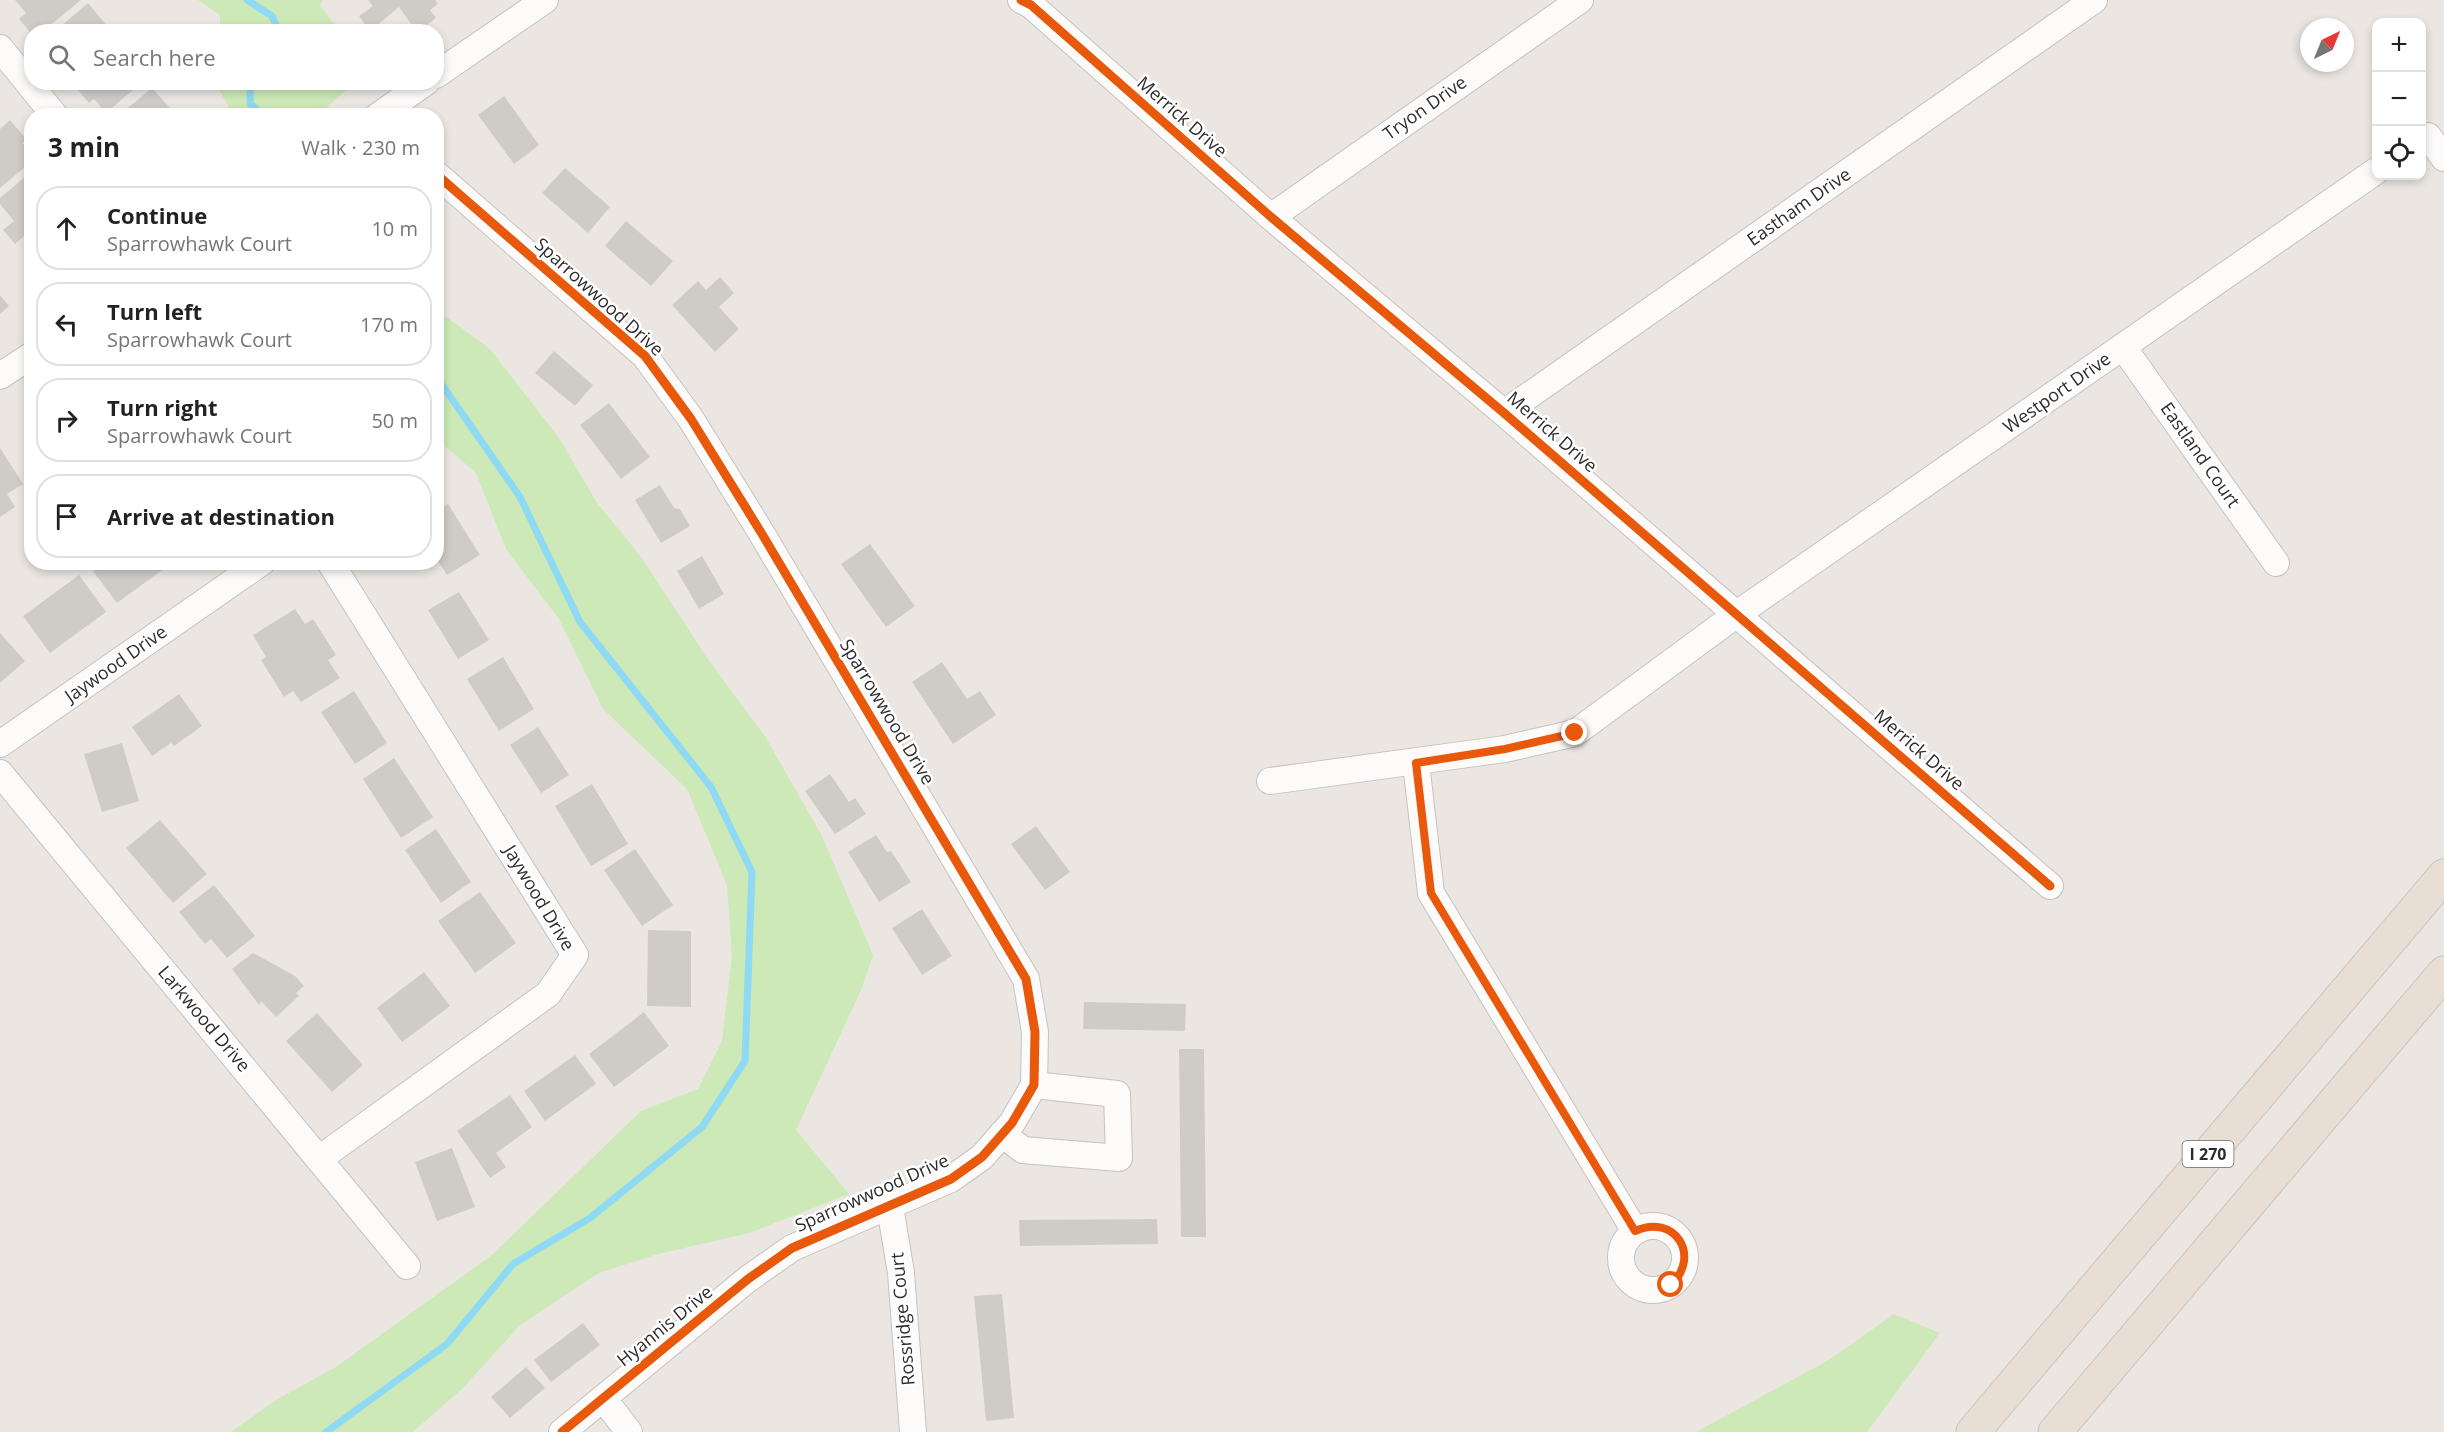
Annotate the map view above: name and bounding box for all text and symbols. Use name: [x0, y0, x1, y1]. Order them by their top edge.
north arrow: [2300, 18, 2354, 72]
map controls: [2372, 18, 2426, 180]
button: +: [2372, 18, 2426, 72]
search box: [24, 24, 444, 90]
icon: search: [45, 41, 78, 74]
text: Search here: [93, 42, 216, 72]
street label: Merrick Drive: [1132, 70, 1233, 162]
street label: Tryon Drive: [1378, 70, 1471, 145]
button: −: [2372, 72, 2426, 126]
button: locate: [2372, 126, 2426, 180]
text: 3 min: [48, 129, 120, 165]
text: Walk · 230 m: [301, 134, 420, 161]
street label: Eastham Drive: [1742, 162, 1855, 251]
text: Continue: [107, 200, 207, 230]
icon: ahead: [50, 212, 83, 245]
text: 10 m: [371, 215, 418, 242]
text: Sparrowhawk Court: [107, 230, 292, 257]
street label: Sparrowwood Drive: [530, 232, 669, 361]
text: Turn left: [107, 296, 202, 326]
icon: left: [50, 308, 83, 341]
text: 170 m: [360, 311, 418, 338]
text: Sparrowhawk Court: [107, 326, 292, 353]
street label: Westport Drive: [1998, 346, 2115, 438]
street label: Merrick Drive: [1502, 385, 1603, 477]
text: Turn right: [107, 392, 218, 422]
street label: Eastland Court: [2156, 397, 2246, 512]
icon: right: [50, 404, 83, 437]
text: 50 m: [371, 407, 418, 434]
text: Sparrowhawk Court: [107, 422, 292, 449]
icon: arrive: [50, 500, 83, 533]
text: Arrive at destination: [107, 501, 335, 531]
street label: Jaywood Drive: [58, 619, 171, 708]
street label: Sparrowwood Drive: [835, 634, 941, 789]
street label: Merrick Drive: [1869, 703, 1970, 795]
route end: [1561, 719, 1587, 745]
street label: Jaywood Drive: [498, 838, 581, 955]
street label: Larkwood Drive: [153, 960, 256, 1076]
road number: I 270: [2182, 1141, 2234, 1167]
street label: Sparrowwood Drive: [791, 1147, 952, 1237]
street label: Rossridge Court: [884, 1252, 920, 1387]
route start: [1657, 1271, 1683, 1297]
street label: Hyannis Drive: [612, 1279, 717, 1371]

